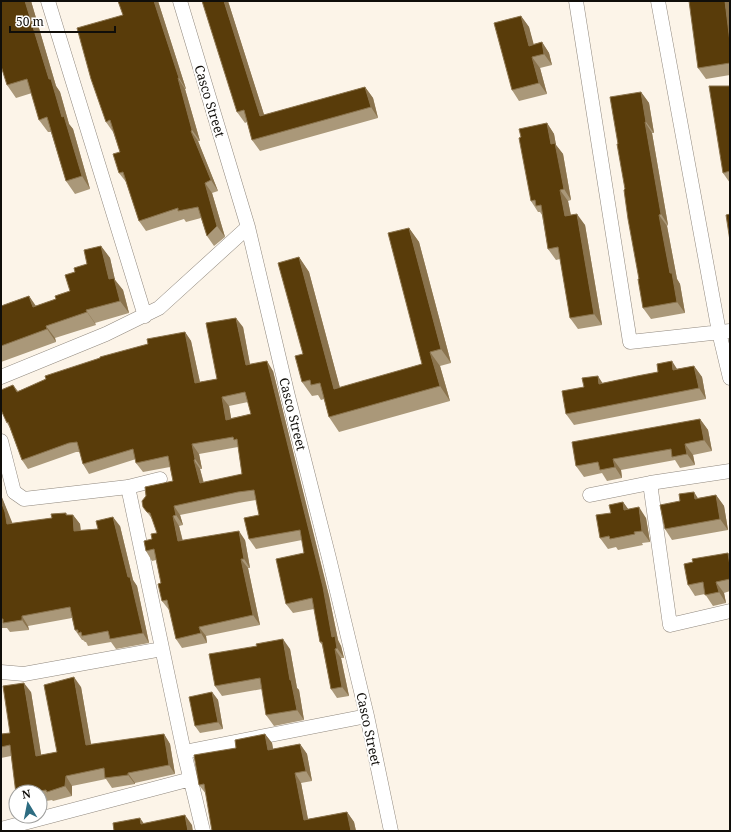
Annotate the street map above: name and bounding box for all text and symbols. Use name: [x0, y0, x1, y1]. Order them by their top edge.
scale bar: [10, 8, 115, 34]
text: 50 m: [16, 13, 44, 30]
street label: Casco Street: [190, 63, 230, 140]
street label: Casco Street: [275, 376, 311, 453]
street label: Casco Street: [352, 691, 386, 768]
north arrow: [8, 784, 48, 824]
text: N: [21, 785, 32, 802]

